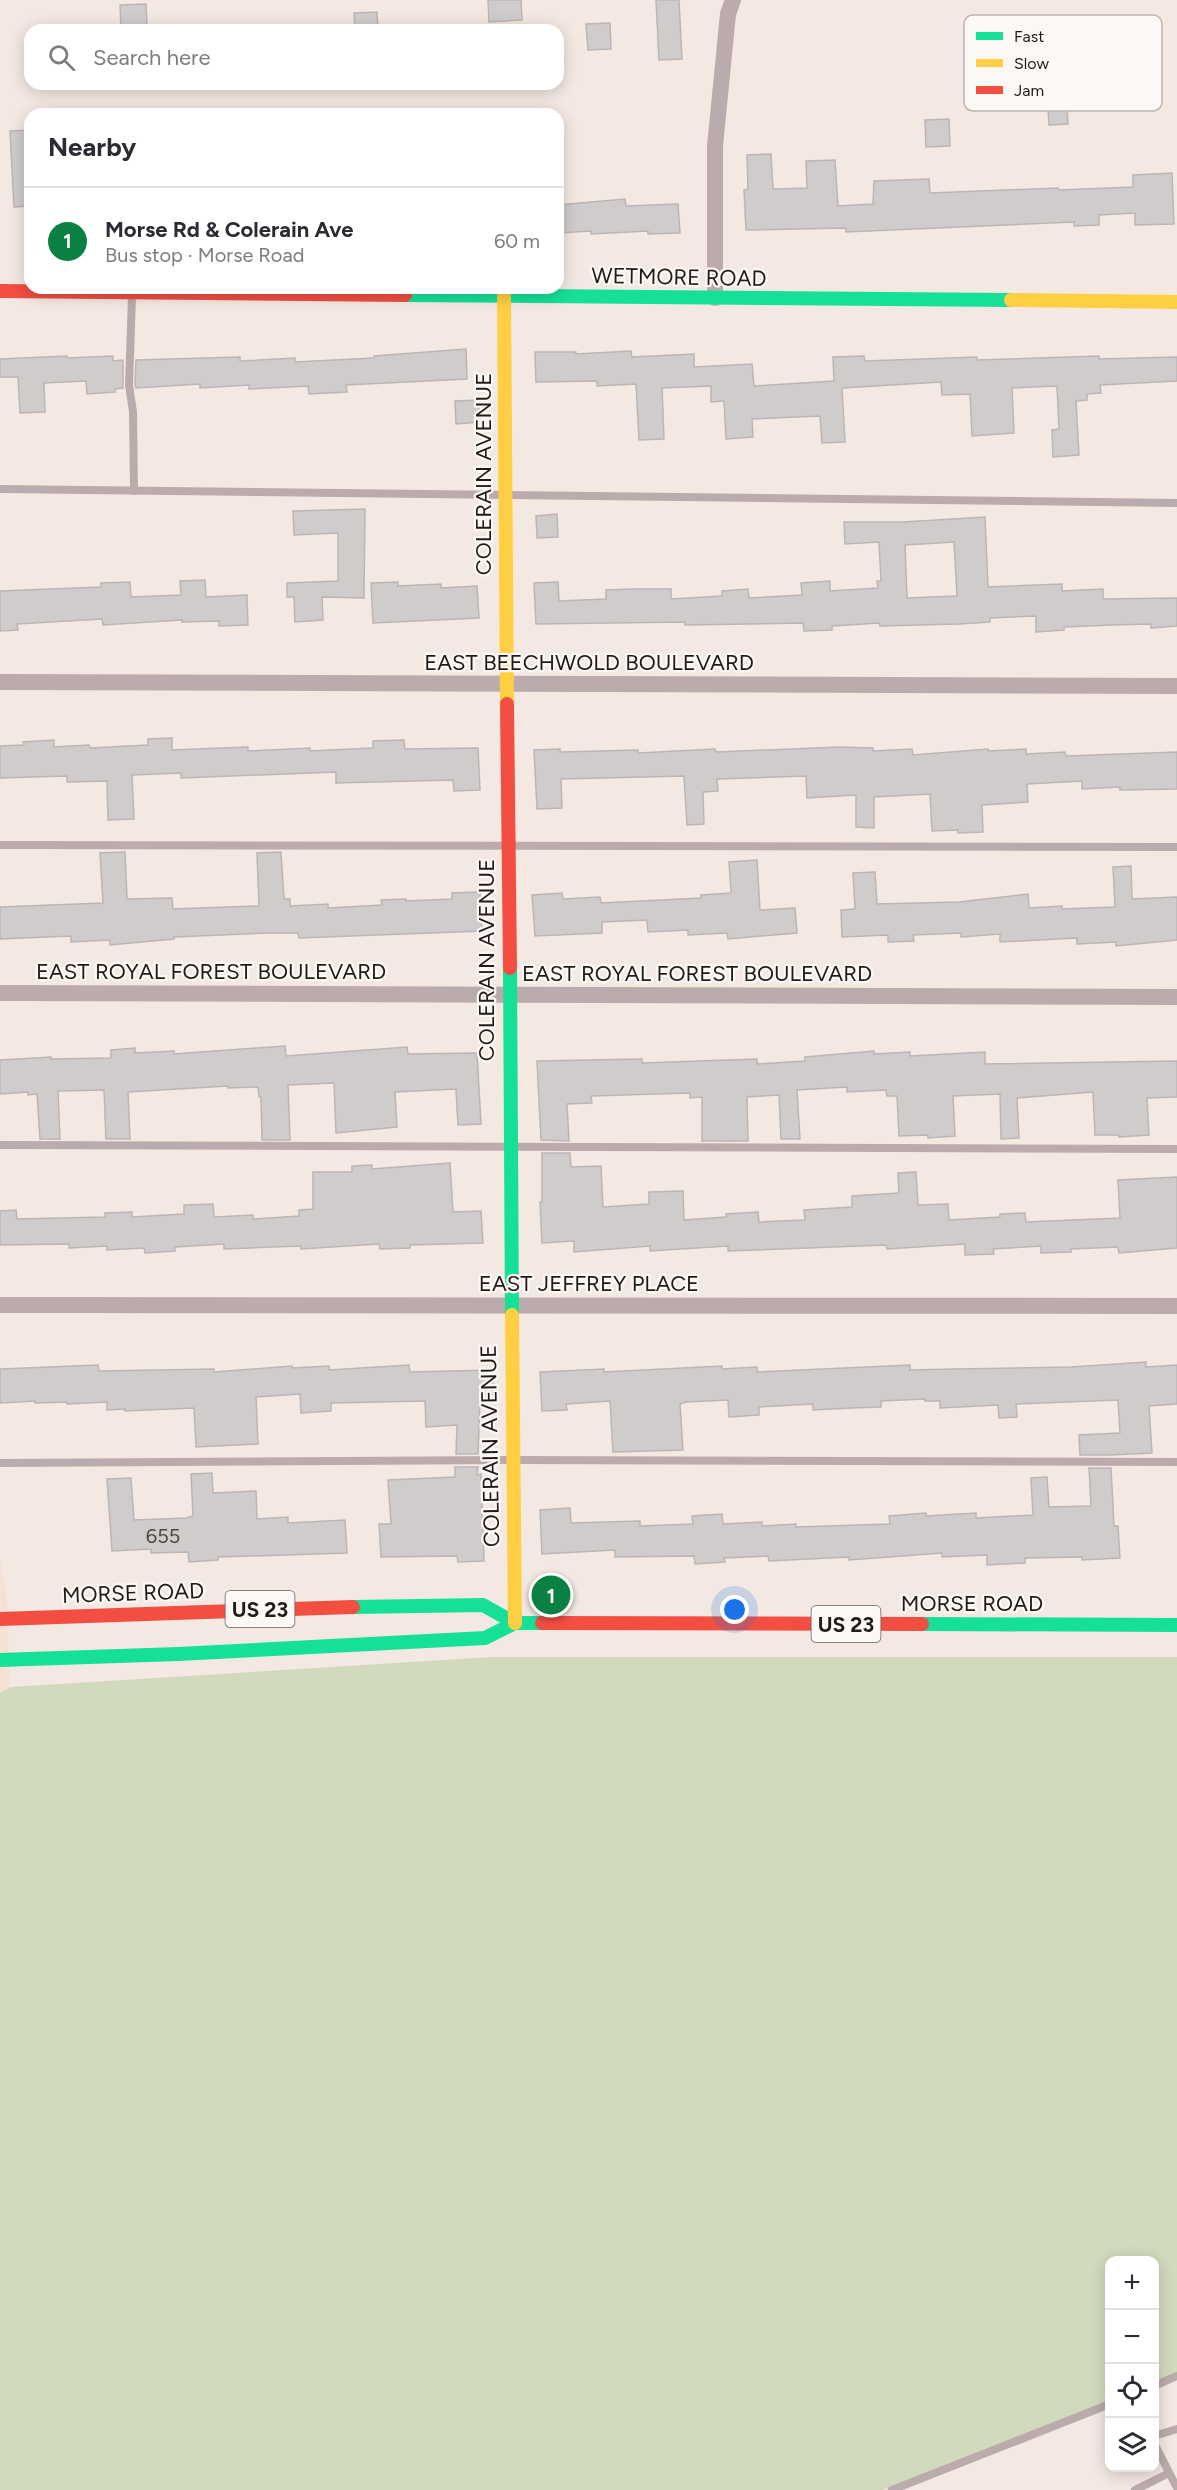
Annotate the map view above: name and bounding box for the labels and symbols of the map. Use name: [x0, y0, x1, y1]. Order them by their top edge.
legend: [964, 15, 1162, 111]
text: Fast: [1014, 27, 1044, 46]
text: Slow: [1014, 54, 1049, 73]
text: Jam: [1014, 81, 1044, 100]
street label: WETMORE ROAD: [591, 262, 767, 292]
street label: COLERAIN AVENUE: [470, 373, 497, 575]
street label: EAST BEECHWOLD BOULEVARD: [424, 649, 754, 676]
street label: COLERAIN AVENUE: [473, 859, 500, 1061]
street label: EAST ROYAL FOREST BOULEVARD: [36, 958, 386, 985]
street label: EAST ROYAL FOREST BOULEVARD: [522, 960, 872, 987]
street label: EAST JEFFREY PLACE: [479, 1270, 699, 1297]
street label: COLERAIN AVENUE: [475, 1345, 505, 1547]
house number: 655: [146, 1524, 180, 1548]
pin: 1: [532, 1572, 570, 1618]
street label: MORSE ROAD: [61, 1577, 205, 1609]
street label: MORSE ROAD: [901, 1590, 1043, 1617]
road number: US 23: [226, 1591, 294, 1627]
your location: [720, 1595, 749, 1624]
road number: US 23: [812, 1606, 880, 1642]

